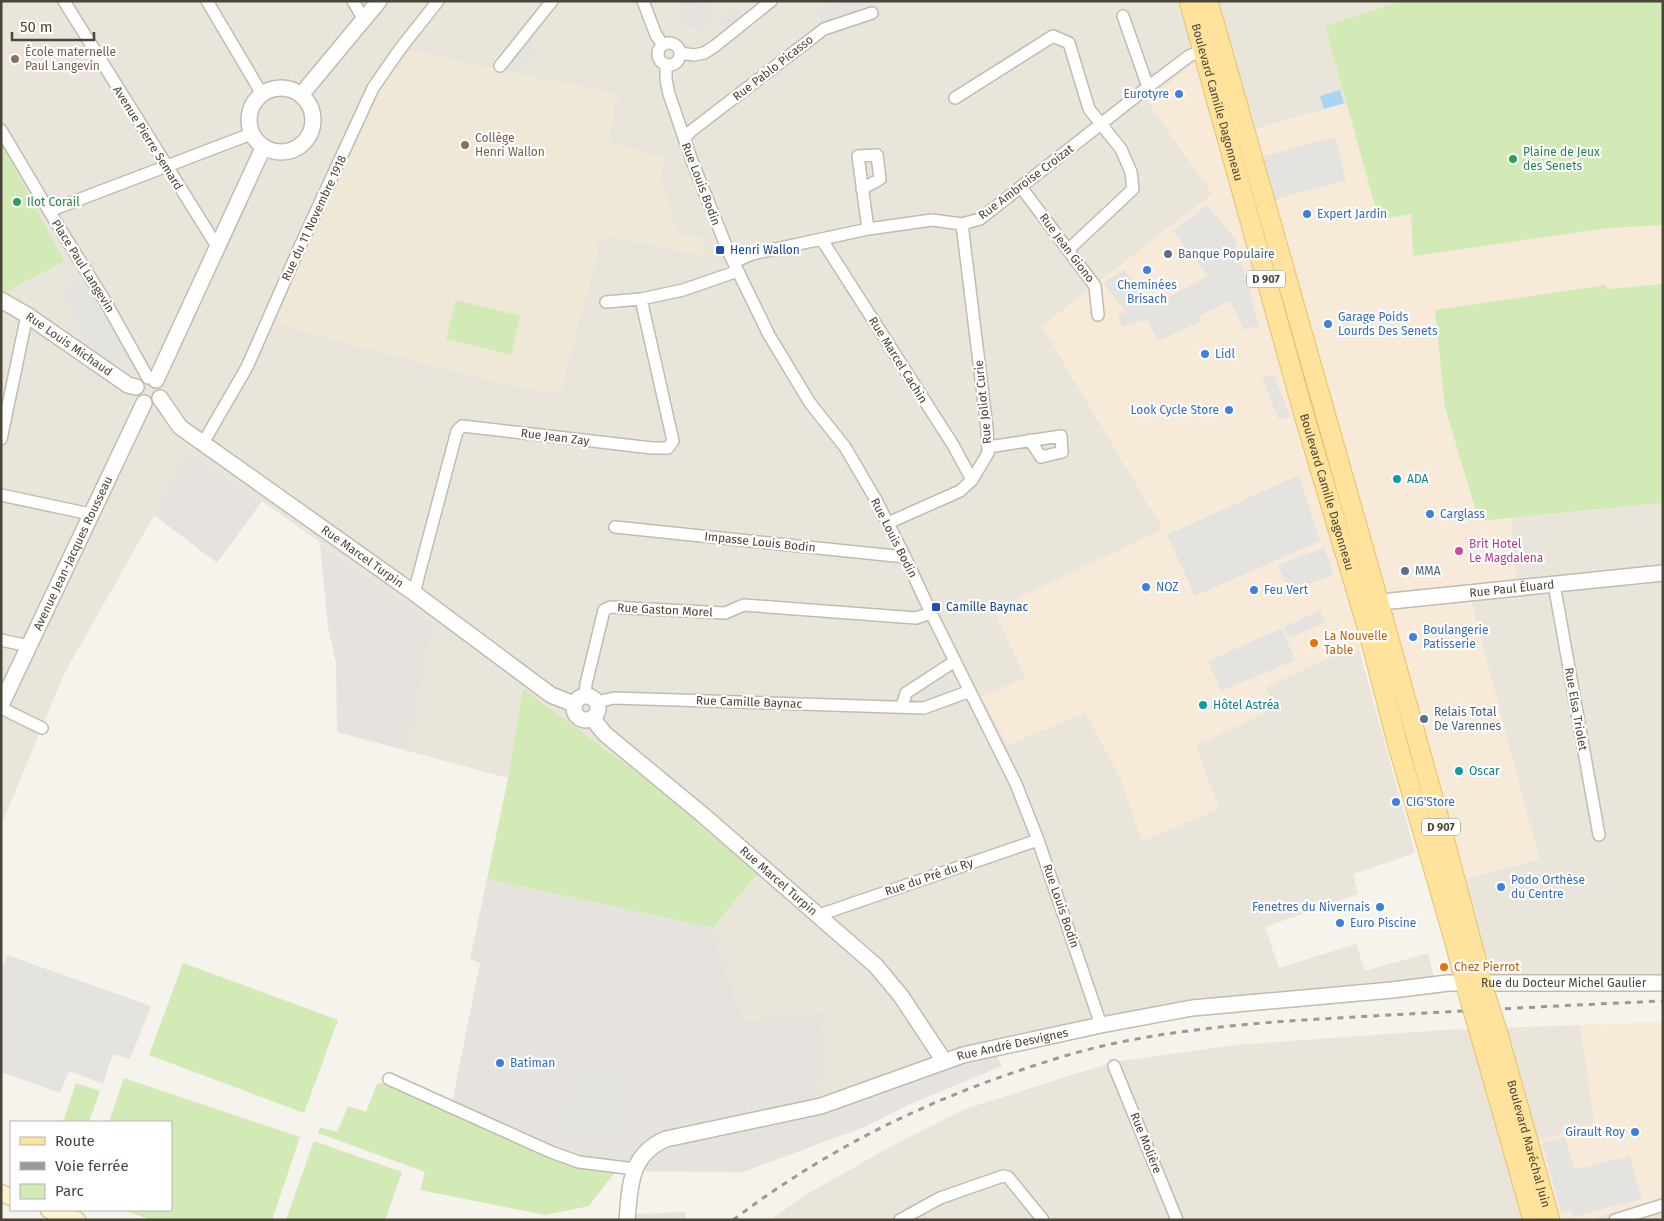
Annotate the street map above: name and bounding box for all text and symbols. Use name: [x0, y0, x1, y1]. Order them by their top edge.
scale bar: [12, 10, 95, 42]
text: 50 m: [20, 18, 53, 36]
street label: Boulevard Camille Dagonneau: [1189, 22, 1246, 183]
street label: Rue Pablo Picasso: [730, 32, 816, 104]
place label: École maternelle Paul Langevin: [25, 44, 116, 73]
marker: École maternelle Paul Langevin: [9, 53, 21, 65]
street label: Avenue Pierre Semard: [110, 83, 186, 193]
place label: Eurotyre: [1124, 87, 1169, 101]
marker: Eurotyre: [1173, 88, 1185, 100]
place label: Collège Henri Wallon: [475, 131, 545, 159]
marker: Collège Henri Wallon: [459, 139, 471, 151]
street label: Rue Louis Bodin: [679, 141, 723, 227]
street label: Rue Ambroise Croizat: [976, 141, 1077, 222]
place label: Plaine de Jeux des Senets: [1523, 145, 1600, 173]
street label: Rue du 11 Novembre 1918: [279, 153, 349, 283]
marker: Plaine de Jeux des Senets: [1507, 153, 1519, 165]
place label: Ilot Corail: [27, 195, 80, 209]
marker: Ilot Corail: [11, 196, 23, 208]
place label: Expert Jardin: [1317, 207, 1387, 221]
marker: Expert Jardin: [1301, 208, 1313, 220]
street label: Rue Jean Giono: [1036, 211, 1098, 285]
street label: Place Paul Langevin: [49, 217, 117, 315]
place label: Henri Wallon: [730, 243, 800, 257]
marker: Henri Wallon: [714, 244, 726, 256]
place label: Banque Populaire: [1178, 247, 1275, 261]
marker: Banque Populaire: [1162, 248, 1174, 260]
marker: Cheminées Brisach: [1141, 264, 1153, 276]
road number: D 907: [1247, 270, 1285, 288]
place label: Cheminées Brisach: [1117, 278, 1177, 306]
street label: Rue Louis Michaud: [23, 309, 115, 379]
place label: Garage Poids Lourds Des Senets: [1338, 310, 1438, 338]
street label: Rue Marcel Cachin: [866, 314, 930, 406]
marker: Garage Poids Lourds Des Senets: [1322, 318, 1334, 330]
place label: Lidl: [1215, 347, 1236, 361]
marker: Lidl: [1199, 348, 1211, 360]
street label: Rue Joliot Curie: [972, 359, 994, 445]
place label: Look Cycle Store: [1131, 403, 1219, 417]
marker: Look Cycle Store: [1223, 404, 1235, 416]
street label: Boulevard Camille Dagonneau: [1297, 412, 1357, 572]
street label: Rue Jean Zay: [520, 426, 590, 448]
place label: ADA: [1407, 472, 1428, 486]
marker: ADA: [1391, 473, 1403, 485]
street label: Avenue Jean-Jacques Rousseau: [30, 474, 115, 632]
street label: Rue Louis Bodin: [868, 496, 920, 580]
place label: Carglass: [1440, 507, 1485, 521]
marker: Carglass: [1424, 508, 1436, 520]
street label: Rue Marcel Turpin: [319, 522, 406, 590]
street label: Impasse Louis Bodin: [704, 529, 816, 555]
place label: Brit Hotel Le Magdalena: [1469, 537, 1543, 565]
marker: Brit Hotel Le Magdalena: [1453, 545, 1465, 557]
place label: MMA: [1415, 564, 1441, 578]
marker: MMA: [1399, 565, 1411, 577]
street label: Rue Paul Éluard: [1469, 577, 1555, 600]
place label: NOZ: [1156, 580, 1178, 594]
marker: NOZ: [1140, 581, 1152, 593]
place label: Feu Vert: [1264, 583, 1309, 597]
marker: Feu Vert: [1248, 584, 1260, 596]
place label: Camille Baynac: [946, 600, 1029, 614]
street label: Rue Gaston Morel: [617, 601, 714, 620]
marker: Camille Baynac: [930, 601, 942, 613]
place label: Boulangerie Patisserie: [1423, 623, 1488, 651]
place label: La Nouvelle Table: [1324, 629, 1388, 657]
marker: Boulangerie Patisserie: [1407, 631, 1419, 643]
marker: La Nouvelle Table: [1308, 637, 1320, 649]
street label: Rue Elsa Triolet: [1562, 666, 1590, 752]
street label: Rue Camille Baynac: [696, 693, 803, 711]
place label: Hôtel Astréa: [1213, 698, 1280, 712]
marker: Hôtel Astréa: [1197, 699, 1209, 711]
place label: Relais Total De Varennes: [1434, 705, 1502, 733]
marker: Relais Total De Varennes: [1418, 713, 1430, 725]
place label: Oscar: [1469, 764, 1500, 778]
marker: Oscar: [1453, 765, 1465, 777]
place label: CIG'Store: [1406, 795, 1455, 809]
marker: CIG'Store: [1390, 796, 1402, 808]
road number: D 907: [1422, 819, 1460, 836]
street label: Rue Marcel Turpin: [737, 843, 820, 918]
street label: Rue du Pré du Ry: [883, 855, 975, 899]
street label: Rue Louis Bodin: [1040, 862, 1082, 950]
place label: Podo Orthèse du Centre: [1511, 873, 1585, 901]
marker: Podo Orthèse du Centre: [1495, 881, 1507, 893]
place label: Fenetres du Nivernais: [1252, 900, 1370, 914]
marker: Fenetres du Nivernais: [1374, 901, 1386, 913]
place label: Euro Piscine: [1350, 916, 1416, 930]
marker: Euro Piscine: [1334, 917, 1346, 929]
place label: Chez Pierrot: [1454, 960, 1520, 974]
marker: Chez Pierrot: [1438, 961, 1450, 973]
street label: Rue du Docteur Michel Gaulier: [1481, 976, 1647, 990]
street label: Rue André Desvignes: [955, 1025, 1070, 1064]
place label: Batiman: [510, 1056, 555, 1070]
marker: Batiman: [494, 1057, 506, 1069]
street label: Boulevard Maréchal Juin: [1504, 1078, 1553, 1209]
street label: Rue Molière: [1127, 1110, 1165, 1176]
legend: [10, 1121, 172, 1211]
place label: Girault Roy: [1565, 1125, 1625, 1139]
marker: Girault Roy: [1629, 1126, 1641, 1138]
text: Route: [55, 1132, 95, 1150]
text: Voie ferrée: [55, 1157, 129, 1175]
text: Parc: [55, 1182, 84, 1200]

